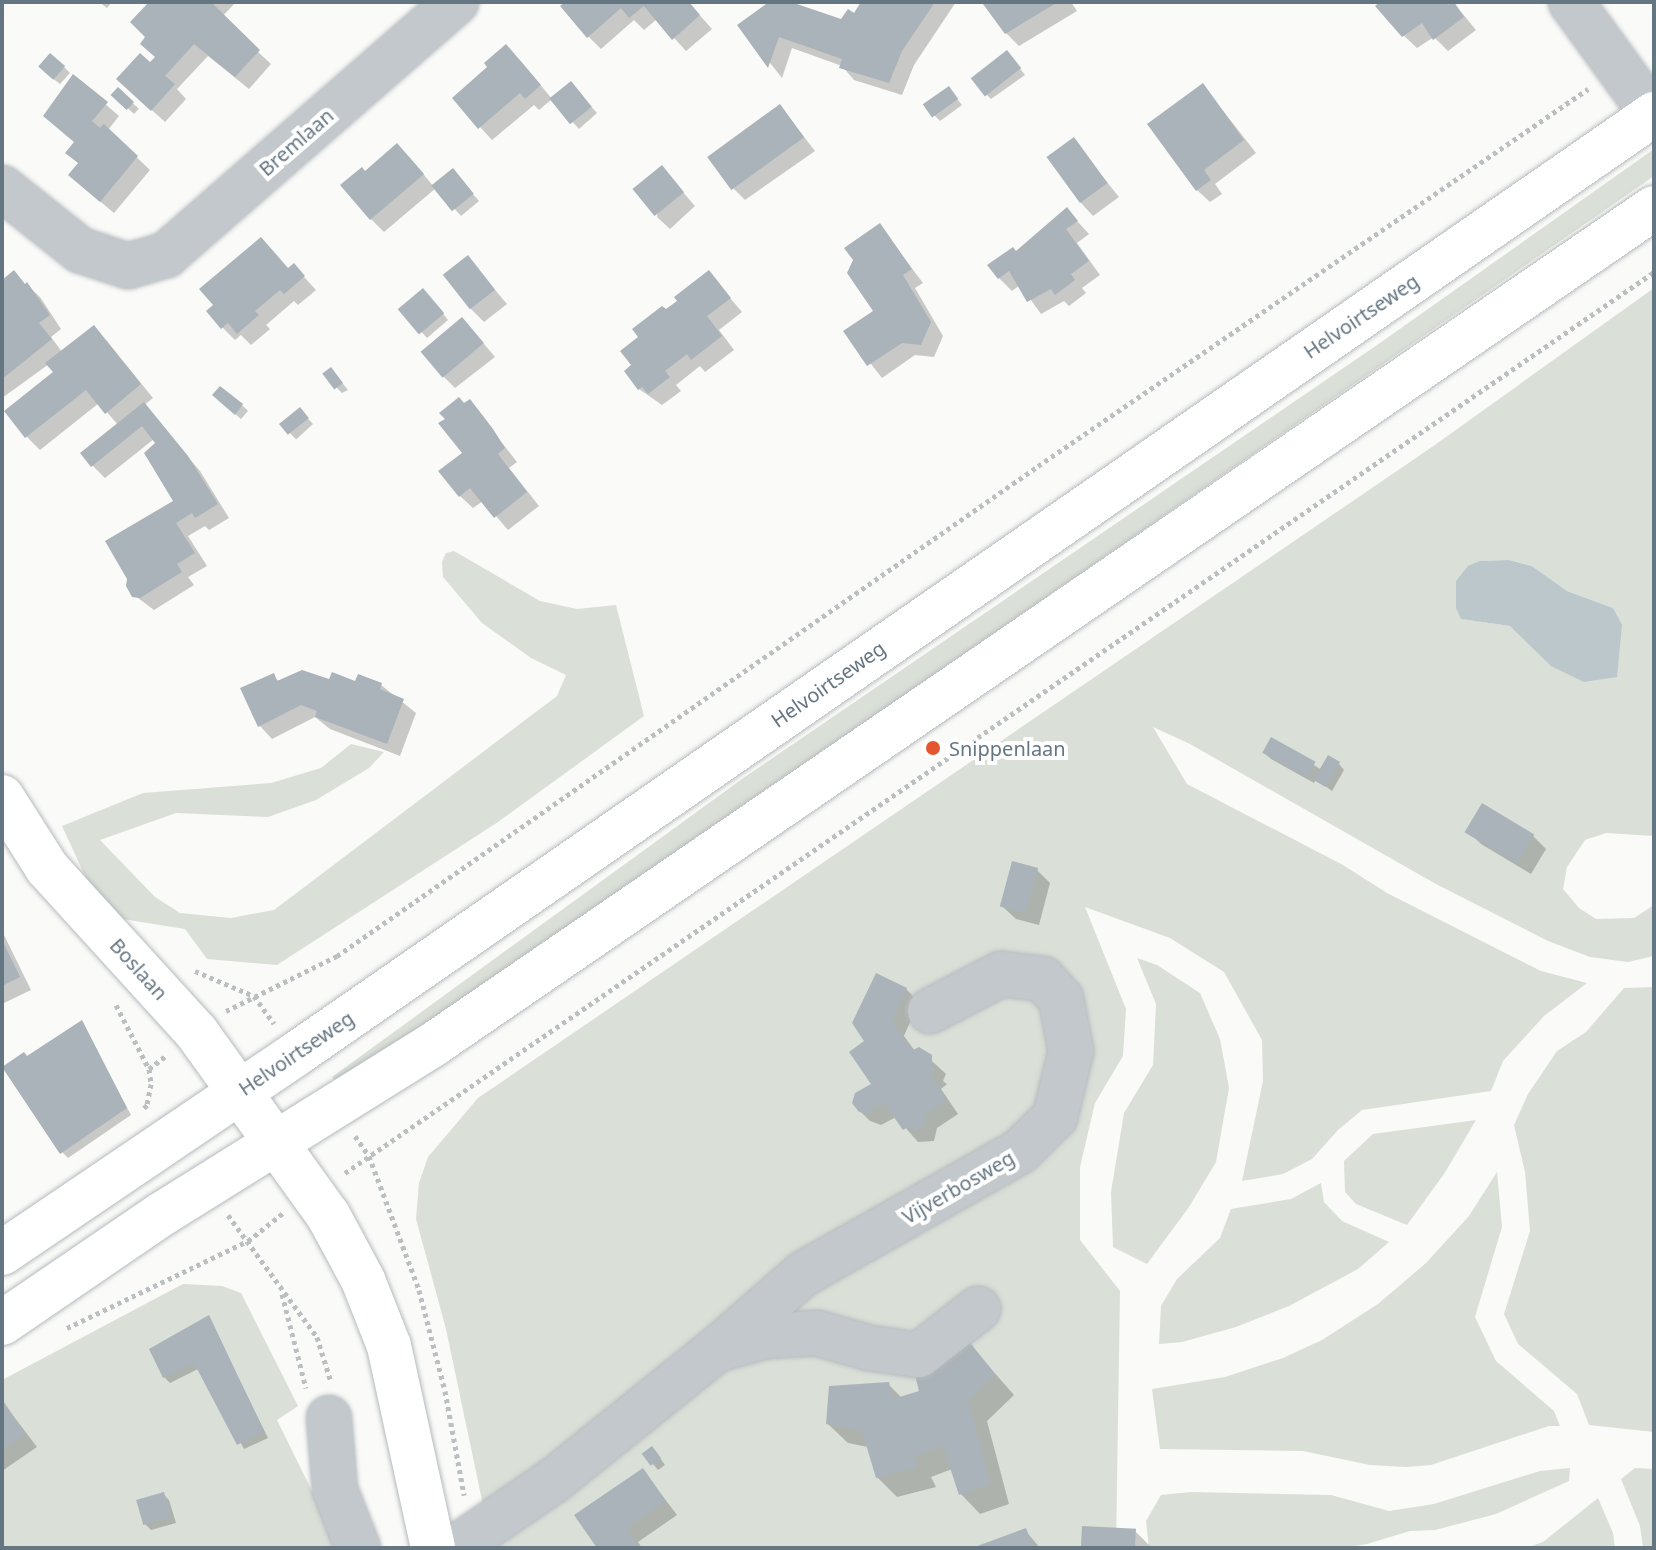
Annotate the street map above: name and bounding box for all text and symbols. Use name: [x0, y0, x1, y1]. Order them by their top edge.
street label: Bremlaan: [254, 103, 338, 181]
street label: Helvoirtseweg: [1299, 269, 1423, 363]
street label: Helvoirtseweg: [766, 636, 890, 732]
place label: Snippenlaan: [949, 736, 1066, 760]
marker: Snippenlaan: [924, 739, 942, 757]
street label: Boslaan: [105, 933, 173, 1005]
street label: Helvoirtseweg: [234, 1006, 358, 1100]
street label: Vijverbosweg: [898, 1145, 1018, 1229]

